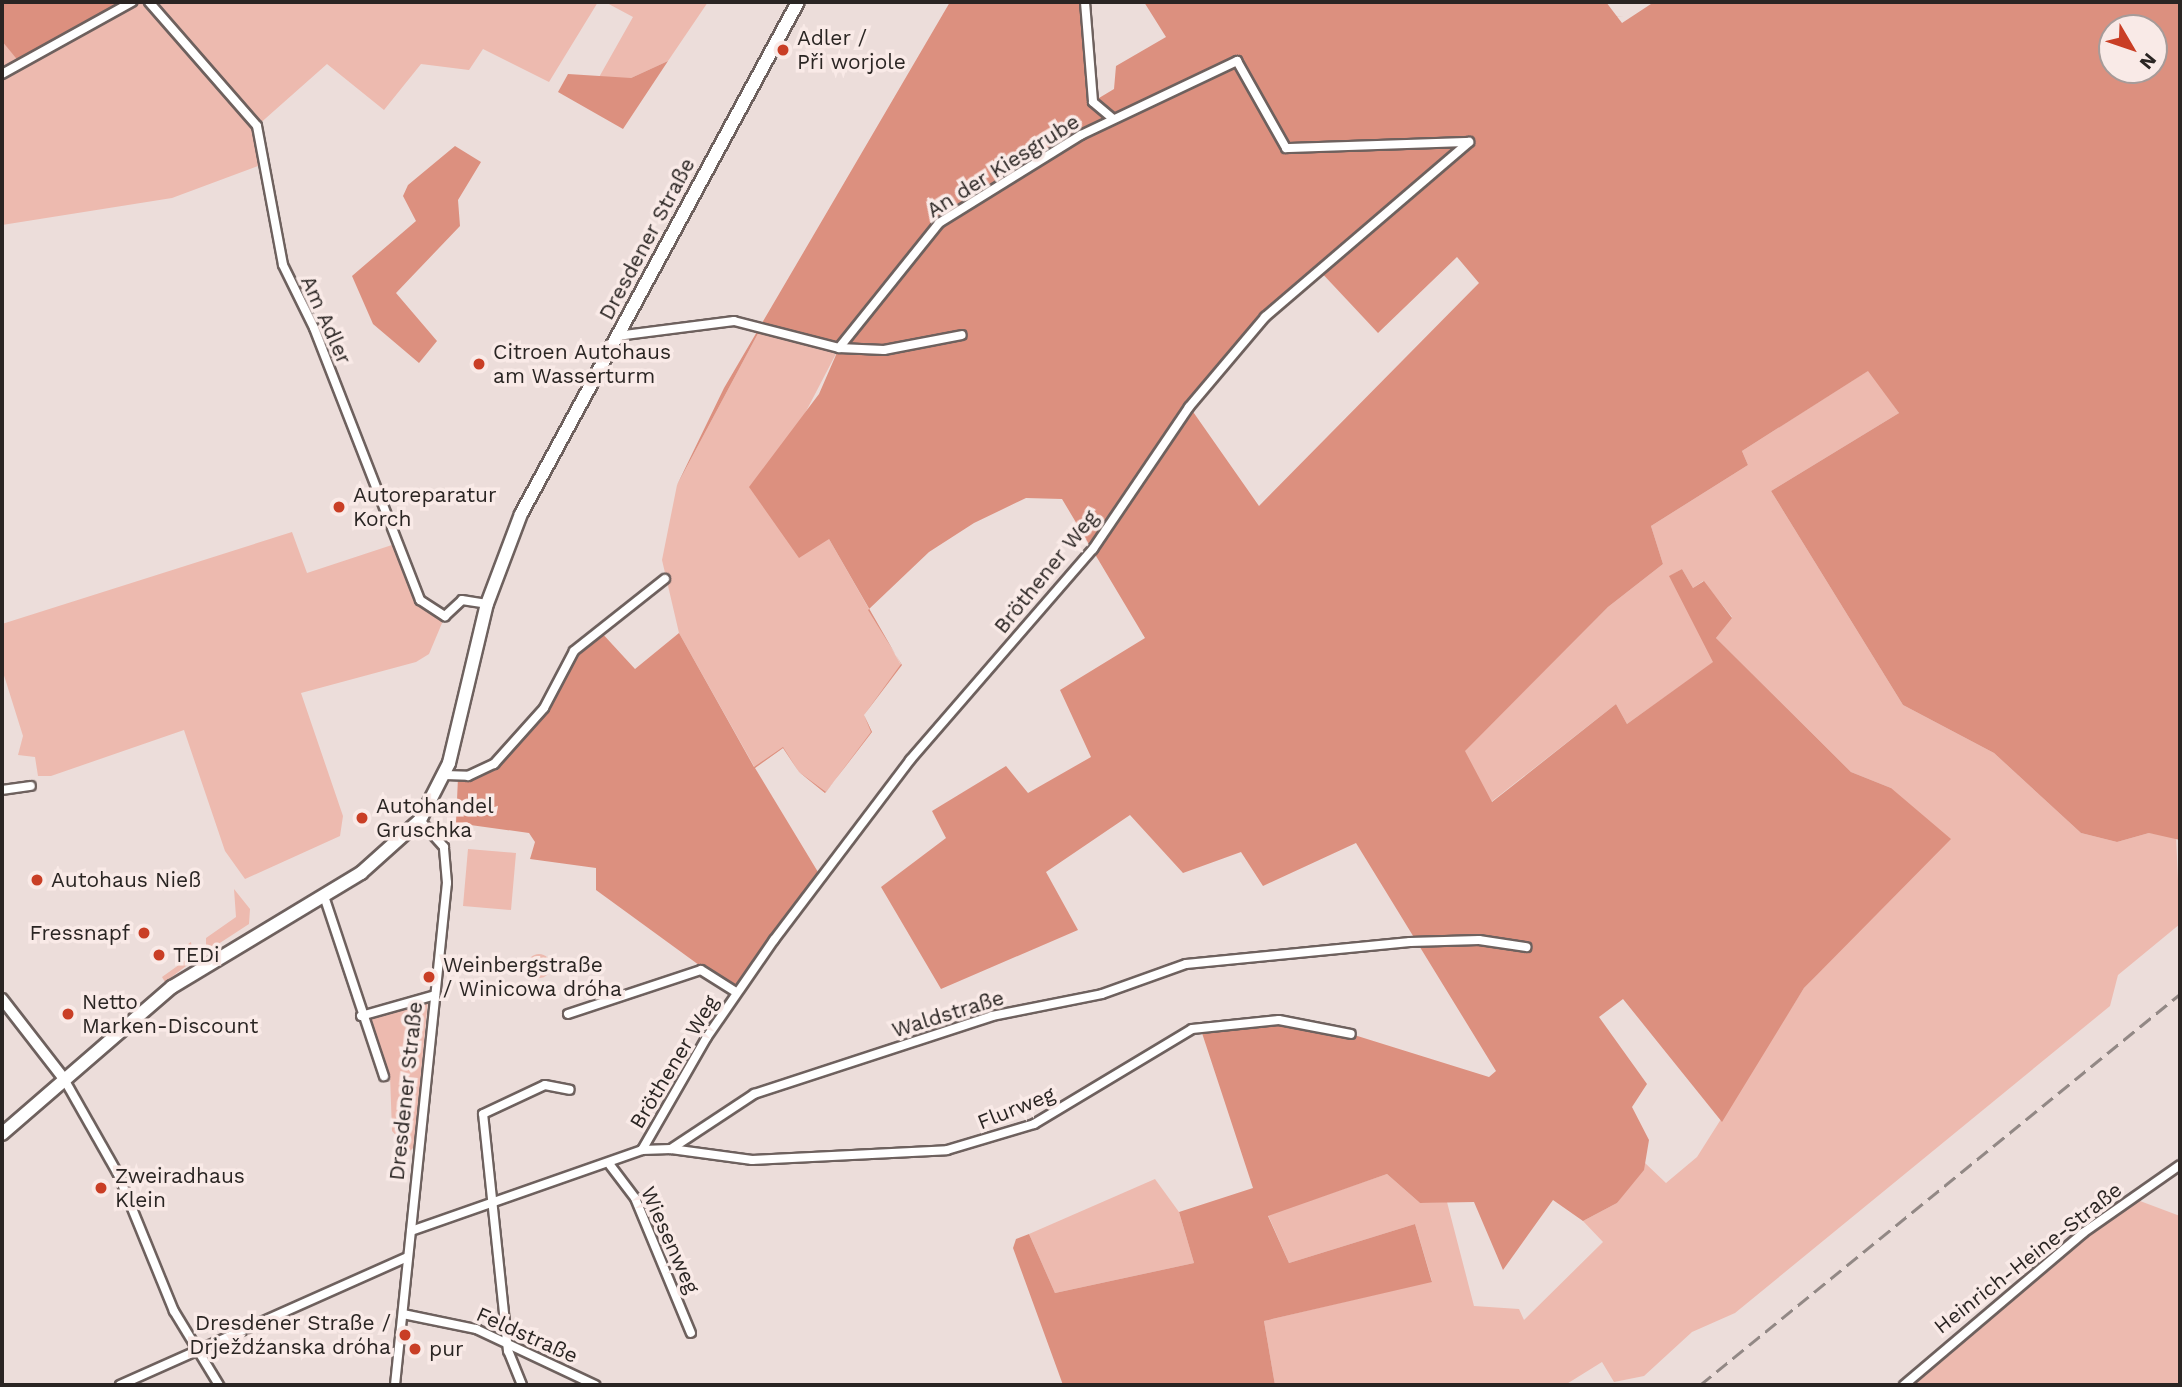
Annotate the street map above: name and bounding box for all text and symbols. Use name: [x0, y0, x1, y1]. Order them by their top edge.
north arrow: [2098, 14, 2168, 84]
place label: Adler / Při worjole: [797, 25, 906, 75]
marker: Adler / Při worjole: [775, 42, 791, 58]
text: N: [2135, 49, 2162, 74]
street label: An der Kiesgrube: [922, 109, 1084, 223]
street label: Dresdener Straße: [594, 154, 700, 324]
street label: Am Adler: [295, 271, 357, 369]
place label: Citroen Autohaus am Wasserturm: [493, 339, 672, 389]
marker: Citroen Autohaus am Wasserturm: [471, 356, 487, 372]
place label: Autoreparatur Korch: [353, 482, 496, 532]
marker: Autoreparatur Korch: [331, 499, 347, 515]
street label: Bröthener Weg: [988, 505, 1104, 639]
place label: Autohandel Gruschka: [376, 793, 494, 843]
marker: Autohandel Gruschka: [354, 810, 370, 826]
place label: Autohaus Nieß: [51, 867, 201, 893]
marker: Autohaus Nieß: [29, 872, 45, 888]
place label: Fressnapf: [29, 920, 130, 946]
marker: Fressnapf: [136, 925, 152, 941]
place label: TEDi: [173, 942, 220, 968]
marker: TEDi: [151, 947, 167, 963]
place label: Weinbergstraße / Winicowa dróha: [443, 952, 623, 1002]
marker: Weinbergstraße / Winicowa dróha: [421, 969, 437, 985]
street label: Waldstraße: [889, 985, 1007, 1043]
place label: Netto Marken-Discount: [82, 989, 258, 1039]
street label: Bröthener Weg: [624, 990, 724, 1134]
street label: Dresdener Straße: [384, 1000, 428, 1182]
marker: Netto Marken-Discount: [60, 1006, 76, 1022]
street label: Flurweg: [974, 1081, 1058, 1135]
place label: Zweiradhaus Klein: [115, 1163, 245, 1213]
street label: Heinrich-Heine-Straße: [1929, 1177, 2127, 1339]
marker: Zweiradhaus Klein: [93, 1180, 109, 1196]
street label: Wiesenweg: [635, 1183, 705, 1297]
street label: Feldstraße: [472, 1301, 582, 1369]
place label: Dresdener Straße / Drježdźanska dróha: [189, 1310, 391, 1360]
marker: Dresdener Straße / Drježdźanska dróha: [397, 1327, 413, 1343]
place label: pur: [429, 1336, 464, 1362]
marker: pur: [407, 1341, 423, 1357]

